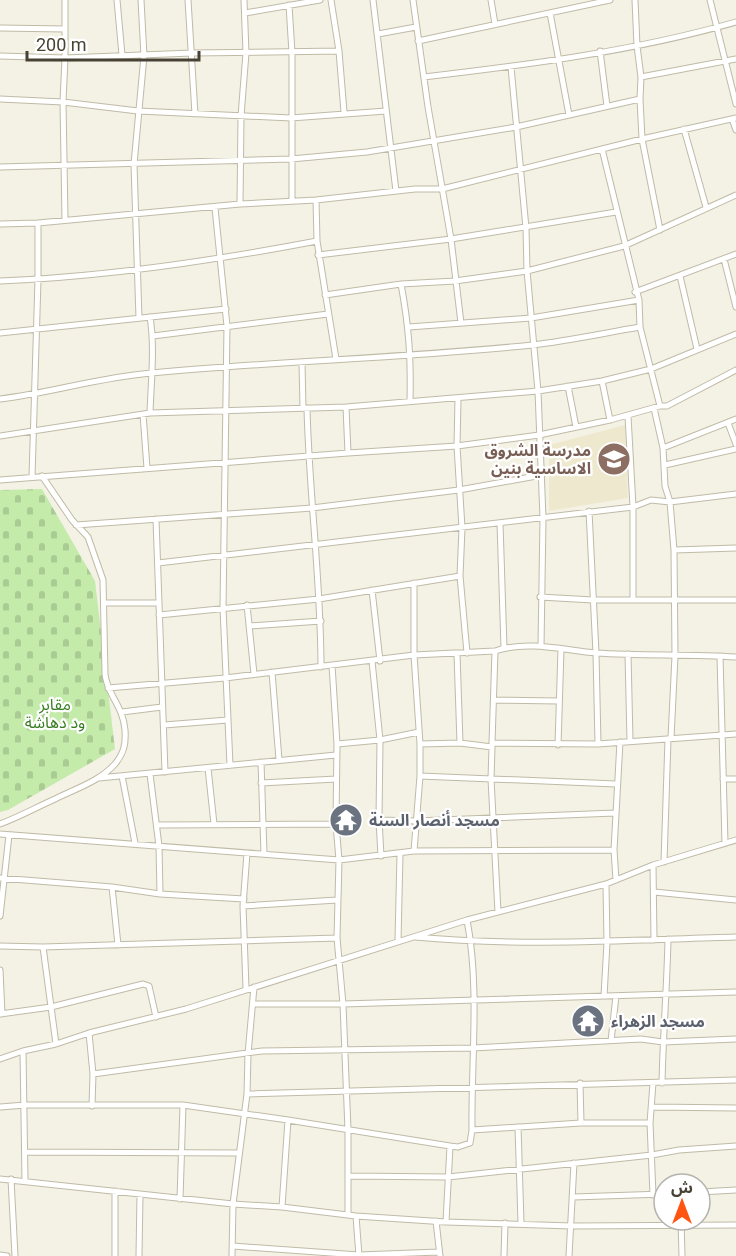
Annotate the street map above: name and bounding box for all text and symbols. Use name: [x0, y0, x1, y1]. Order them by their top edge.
scale bar: [27, 24, 200, 62]
text: 200 m: [36, 34, 87, 55]
place label: مدرسة الشروق الاساسية بنين: [485, 441, 591, 478]
school or university icon: مدرسة الشروق الاساسية بنين: [596, 441, 632, 477]
park label: مقابر ود دهاشة: [25, 695, 85, 732]
temple icon: مسجد أنصار السنة: [328, 802, 364, 838]
place label: مسجد أنصار السنة: [369, 810, 500, 830]
temple icon: مسجد الزهراء: [570, 1003, 606, 1039]
place label: مسجد الزهراء: [611, 1012, 705, 1031]
north arrow: [652, 1172, 712, 1232]
text: ش: [671, 1178, 693, 1197]

